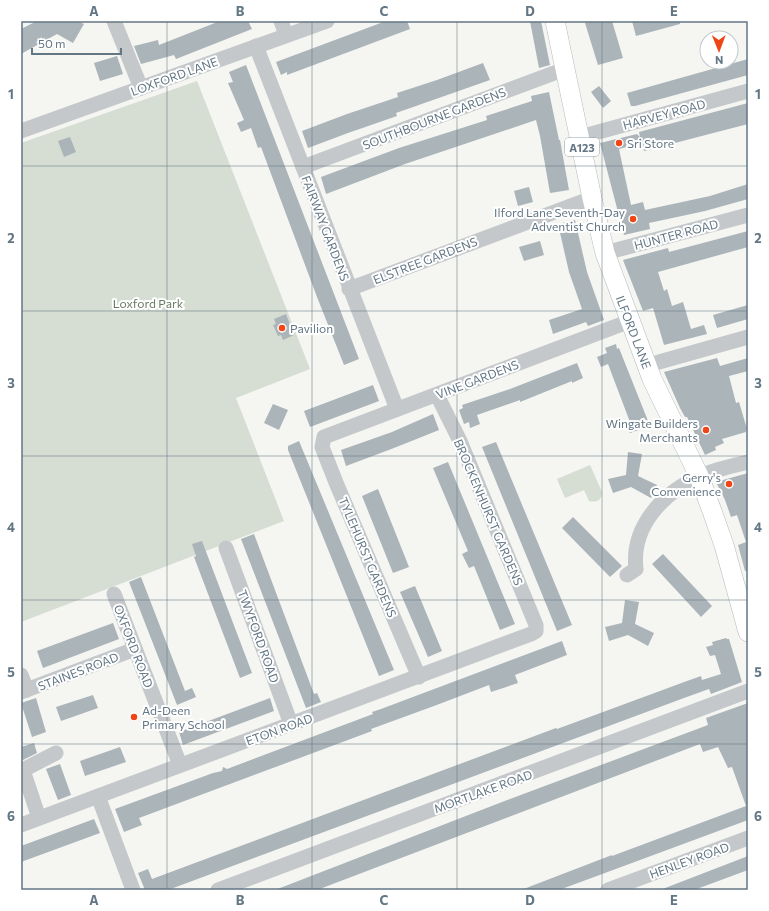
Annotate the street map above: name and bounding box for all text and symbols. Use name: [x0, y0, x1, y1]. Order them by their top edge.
text: A: [89, 3, 99, 19]
text: B: [236, 3, 245, 19]
text: C: [380, 3, 389, 19]
text: D: [525, 3, 535, 19]
text: E: [670, 3, 678, 19]
scale bar: [32, 30, 121, 56]
north arrow: [699, 30, 739, 70]
text: 50 m: [38, 36, 66, 50]
street label: LOXFORD LANE: [129, 54, 219, 98]
text: N: [715, 54, 723, 67]
street label: SOUTHBOURNE GARDENS: [360, 84, 508, 152]
text: 1: [8, 86, 14, 102]
text: 1: [755, 86, 761, 102]
street label: HARVEY ROAD: [621, 96, 707, 132]
place label: Sri Store: [627, 136, 674, 150]
road number: A123: [565, 138, 599, 156]
marker: Sri Store: [614, 138, 624, 148]
street label: FAIRWAY GARDENS: [299, 173, 353, 283]
place label: Ilford Lane Seventh-Day Adventist Church: [494, 205, 625, 233]
marker: Ilford Lane Seventh-Day Adventist Church: [628, 214, 638, 224]
street label: HUNTER ROAD: [632, 216, 720, 252]
text: 2: [7, 230, 15, 246]
text: 2: [754, 230, 762, 246]
street label: ELSTREE GARDENS: [371, 234, 479, 286]
street label: ILFORD LANE: [614, 293, 654, 371]
park label: Loxford Park: [113, 296, 184, 310]
place label: Pavilion: [290, 321, 333, 335]
marker: Pavilion: [277, 323, 287, 333]
street label: VINE GARDENS: [434, 357, 520, 401]
text: 3: [7, 375, 15, 391]
text: 3: [754, 375, 762, 391]
place label: Wingate Builders Merchants: [606, 416, 698, 444]
marker: Wingate Builders Merchants: [701, 425, 711, 435]
street label: BROCKENHURST GARDENS: [452, 437, 526, 587]
place label: Gerry's Convenience: [651, 470, 721, 498]
marker: Gerry's Convenience: [724, 479, 734, 489]
street label: TYLEHURST GARDENS: [336, 495, 400, 619]
text: 4: [7, 519, 15, 535]
text: 4: [754, 519, 762, 535]
street label: TWYFORD ROAD: [236, 588, 282, 685]
street label: OXFORD ROAD: [112, 602, 156, 690]
street label: STAINES ROAD: [36, 649, 120, 693]
text: 5: [7, 664, 15, 680]
text: 5: [754, 664, 762, 680]
place label: Ad-Deen Primary School: [142, 703, 225, 731]
street label: ETON ROAD: [244, 710, 314, 748]
marker: Ad-Deen Primary School: [129, 712, 139, 722]
street label: MORTLAKE ROAD: [432, 767, 534, 815]
text: 6: [7, 808, 15, 824]
text: 6: [754, 808, 762, 824]
street label: HENLEY ROAD: [647, 839, 731, 881]
text: A: [89, 892, 99, 908]
text: B: [236, 892, 245, 908]
text: C: [380, 892, 389, 908]
text: D: [525, 892, 535, 908]
text: E: [670, 892, 678, 908]

